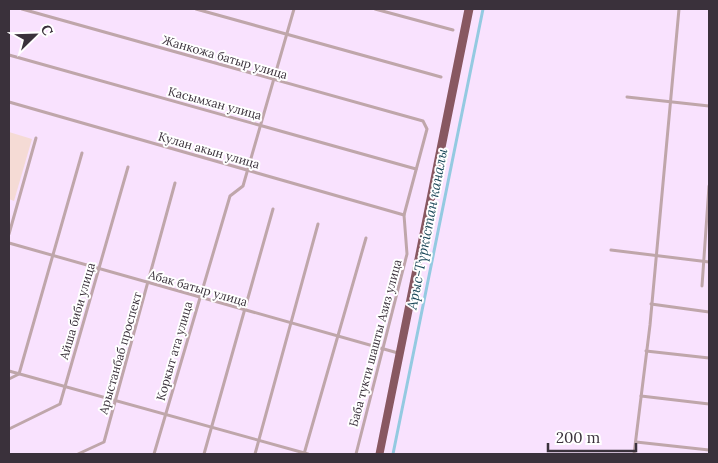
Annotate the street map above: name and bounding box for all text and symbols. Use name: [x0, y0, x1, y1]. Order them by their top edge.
north arrow: [10, 10, 60, 60]
text: С: [37, 22, 57, 38]
street label: Жанкожа батыр улица: [161, 32, 289, 82]
street label: Касымхан улица: [167, 83, 263, 123]
street label: Кулан акын улица: [157, 128, 261, 172]
water label: Арыс-Түркістан каналы: [402, 147, 451, 312]
street label: Баба тукти шашты Азиз улица: [345, 258, 405, 428]
street label: Айша биби улица: [56, 261, 98, 362]
street label: Абак батыр улица: [146, 266, 249, 309]
street label: Арыстанбаб проспект: [95, 290, 145, 417]
street label: Коркыт ата улица: [153, 300, 195, 402]
scale bar: [548, 420, 636, 452]
text: 200 m: [556, 428, 600, 447]

